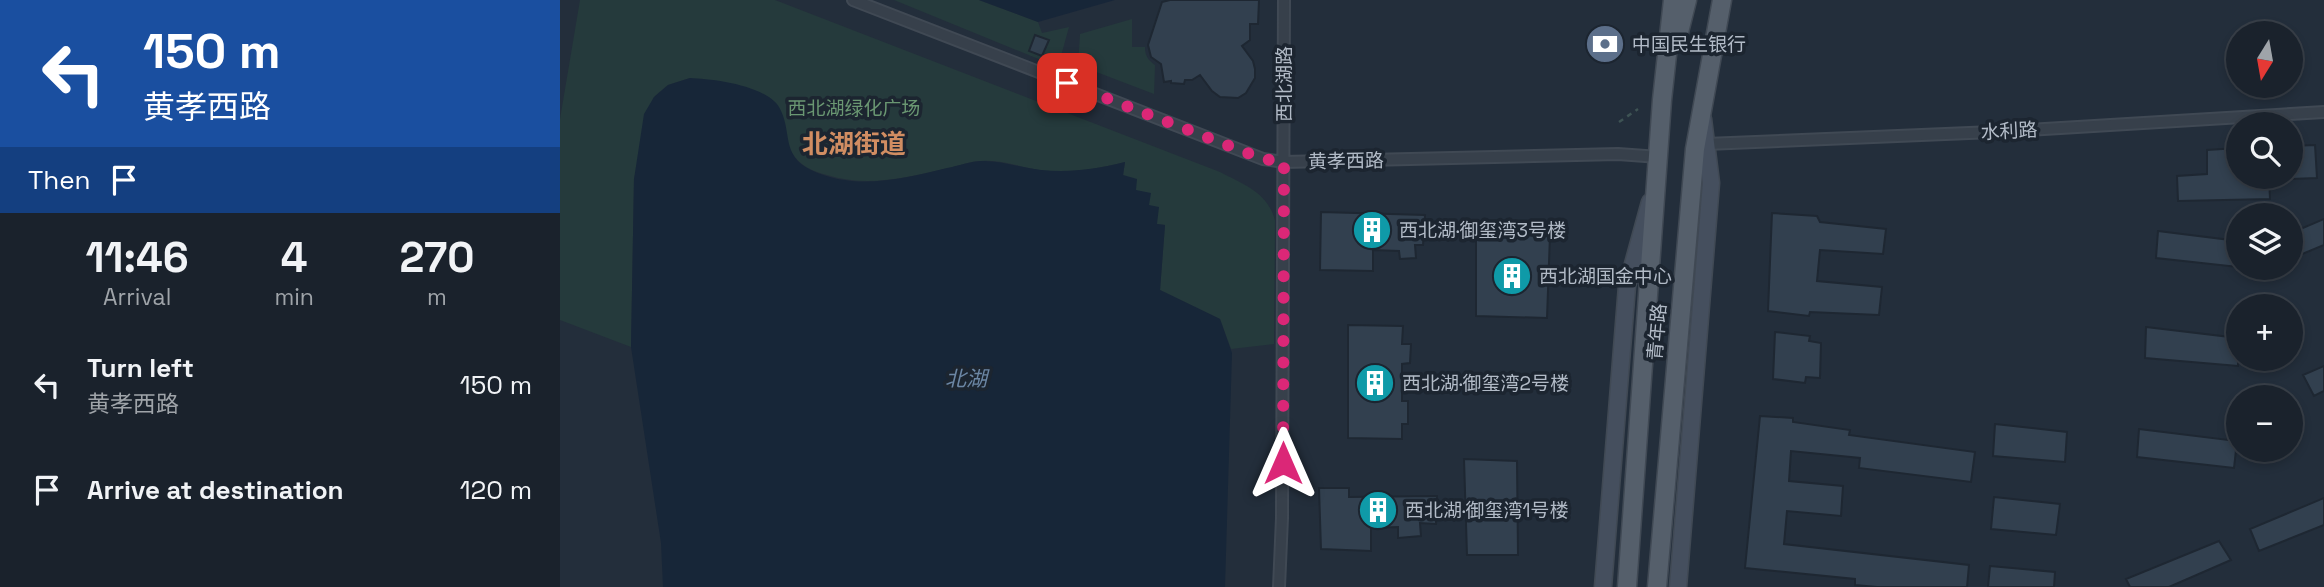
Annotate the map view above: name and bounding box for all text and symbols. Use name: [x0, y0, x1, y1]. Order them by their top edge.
text: 150 m: [143, 20, 281, 82]
north arrow: [2226, 21, 2303, 98]
map controls: [2226, 21, 2303, 462]
bank icon: 中国民生银行: [1584, 23, 1626, 65]
icon: left: [28, 28, 119, 119]
place label: 中国民生银行: [1632, 32, 1746, 57]
street label: 西北湖路: [1272, 46, 1297, 122]
pin: [1037, 53, 1097, 113]
icon: arrive: [1048, 64, 1086, 102]
text: 黄孝西路: [143, 87, 271, 127]
park label: 西北湖绿化广场: [787, 96, 921, 121]
button: search: [2226, 112, 2303, 189]
street label: 水利路: [1980, 117, 2038, 145]
district label: 北湖街道: [802, 127, 906, 161]
street label: 黄孝西路: [1308, 148, 1384, 174]
icon: arrive: [105, 161, 143, 199]
text: Then: [28, 163, 91, 197]
button: layers: [2226, 203, 2303, 280]
building icon: 西北湖·御玺湾3号楼: [1351, 209, 1393, 251]
place label: 西北湖·御玺湾3号楼: [1399, 218, 1566, 243]
text: 11:46: [86, 231, 189, 284]
text: 4: [281, 231, 307, 284]
text: 270: [400, 231, 474, 284]
building icon: 西北湖国金中心: [1491, 255, 1533, 297]
place label: 西北湖国金中心: [1539, 264, 1672, 289]
text: Arrival: [103, 282, 171, 312]
text: min: [274, 282, 314, 312]
text: m: [427, 282, 447, 312]
button: +: [2226, 294, 2303, 371]
street label: 青年路: [1642, 303, 1672, 361]
text: Turn left: [87, 351, 194, 385]
building icon: 西北湖·御玺湾2号楼: [1354, 362, 1396, 404]
water label: 北湖: [945, 365, 990, 392]
icon: left: [28, 366, 66, 404]
text: 150 m: [460, 368, 532, 402]
place label: 西北湖·御玺湾2号楼: [1402, 371, 1569, 396]
button: −: [2226, 385, 2303, 462]
text: 黄孝西路: [87, 389, 179, 419]
position arrow: [1246, 426, 1320, 500]
icon: arrive: [28, 471, 66, 509]
text: Arrive at destination: [87, 473, 344, 507]
text: 120 m: [460, 473, 532, 507]
building icon: 西北湖·御玺湾1号楼: [1357, 489, 1399, 531]
place label: 西北湖·御玺湾1号楼: [1405, 498, 1569, 523]

